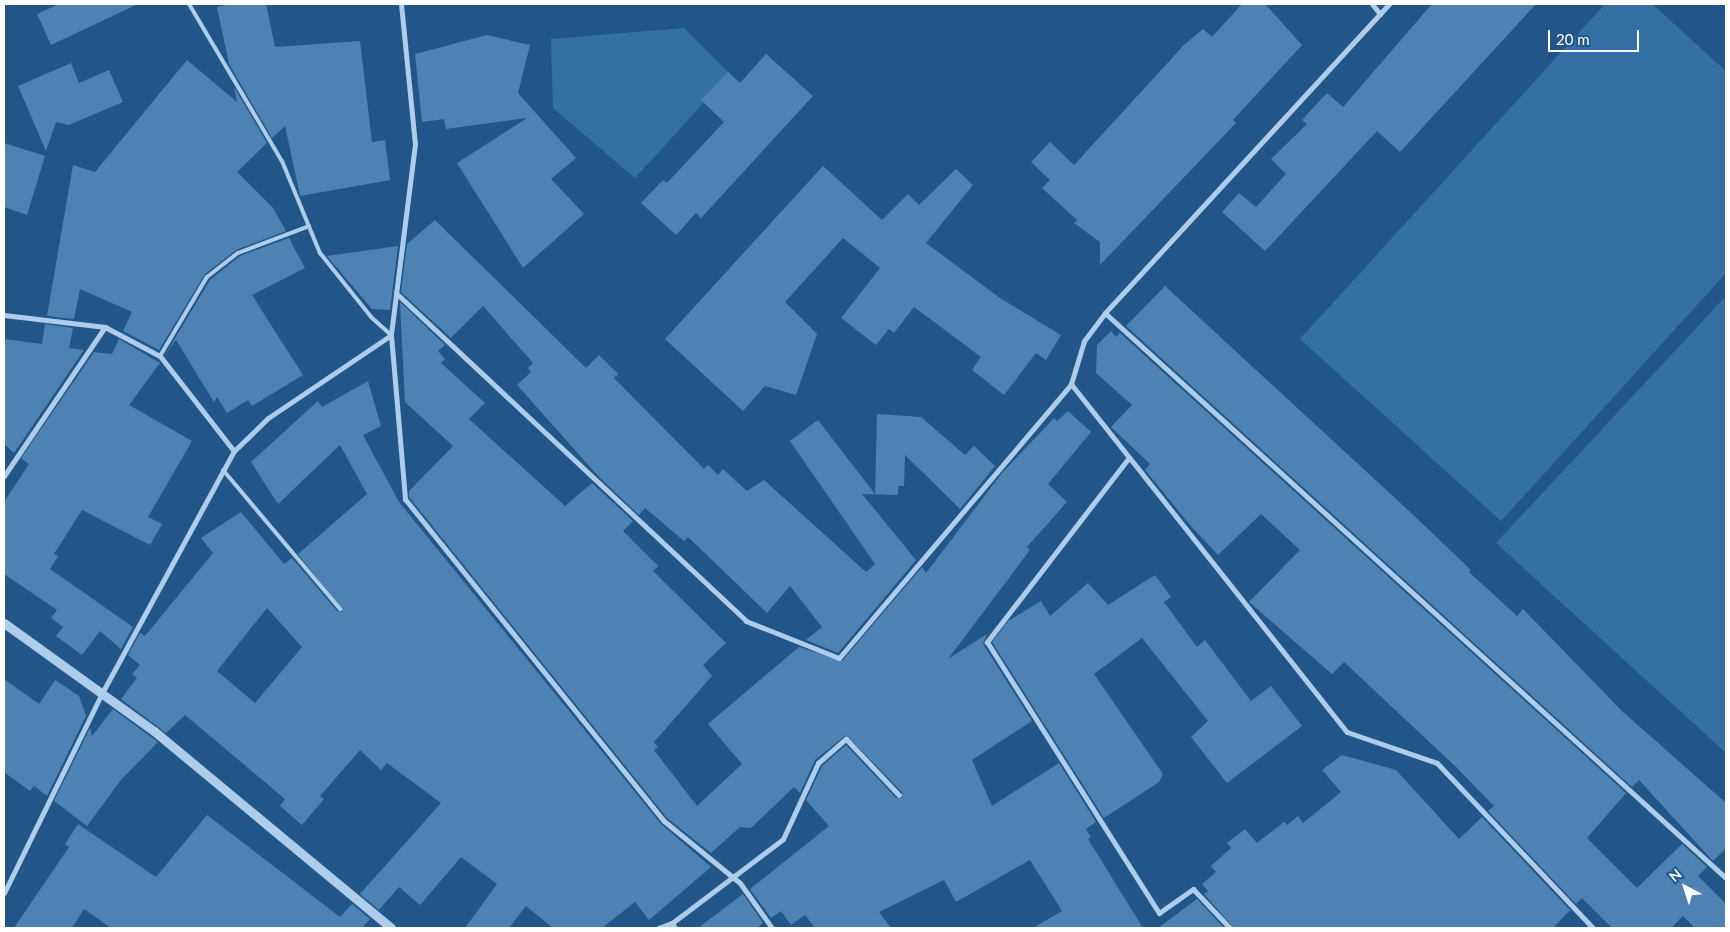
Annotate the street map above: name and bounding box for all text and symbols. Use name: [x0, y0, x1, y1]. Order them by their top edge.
scale bar: [1550, 20, 1641, 52]
text: 20 m: [1556, 30, 1590, 48]
north arrow: [1660, 862, 1710, 912]
text: N: [1665, 865, 1685, 885]

